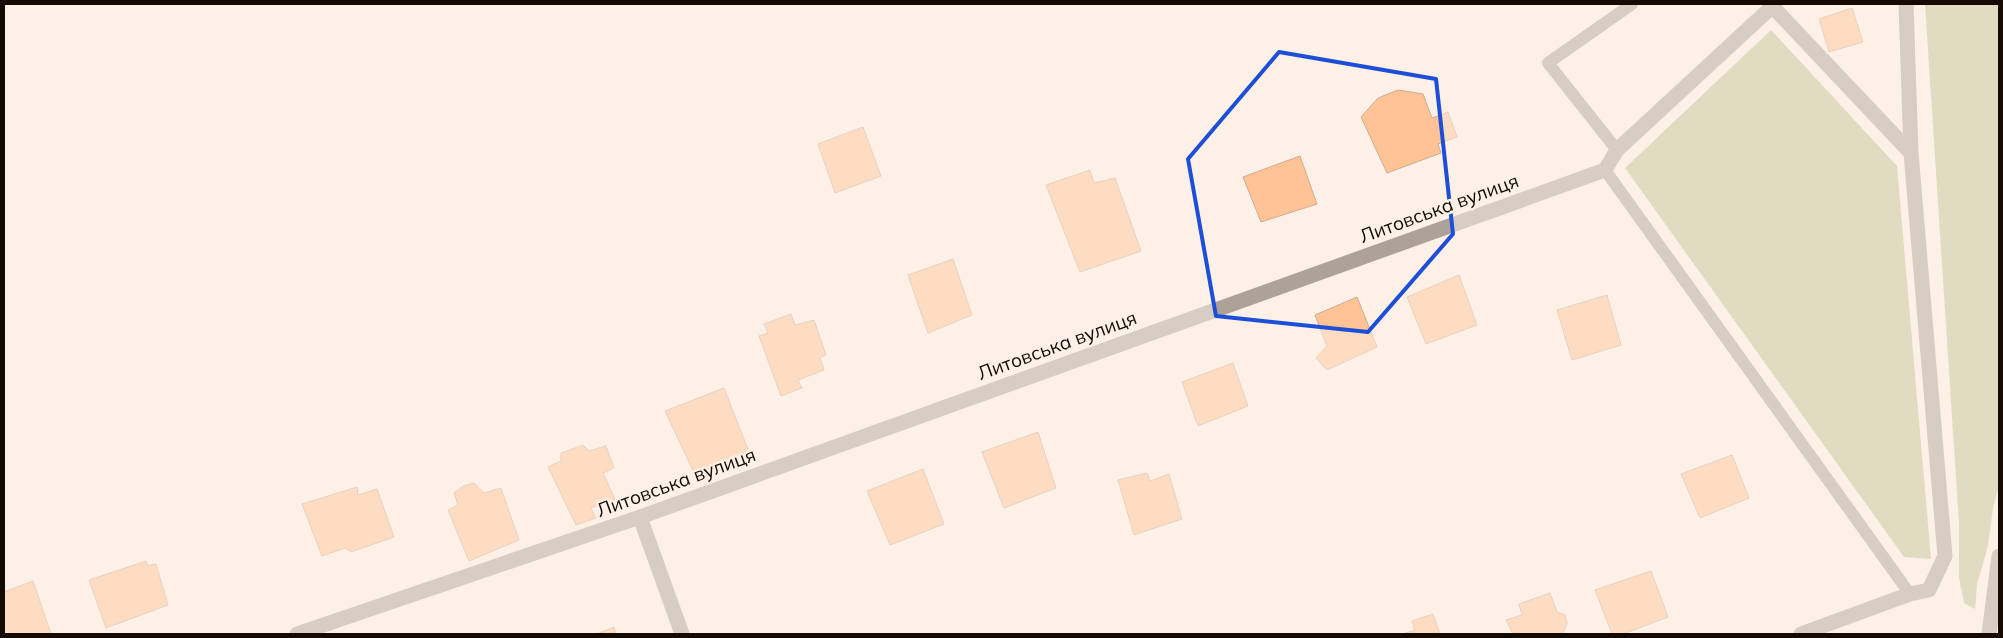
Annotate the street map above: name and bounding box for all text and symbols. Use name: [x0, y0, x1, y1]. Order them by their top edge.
street label: Литовська вулиця: [1356, 168, 1522, 248]
street label: Литовська вулиця: [974, 305, 1140, 385]
street label: Литовська вулиця: [593, 442, 759, 522]

